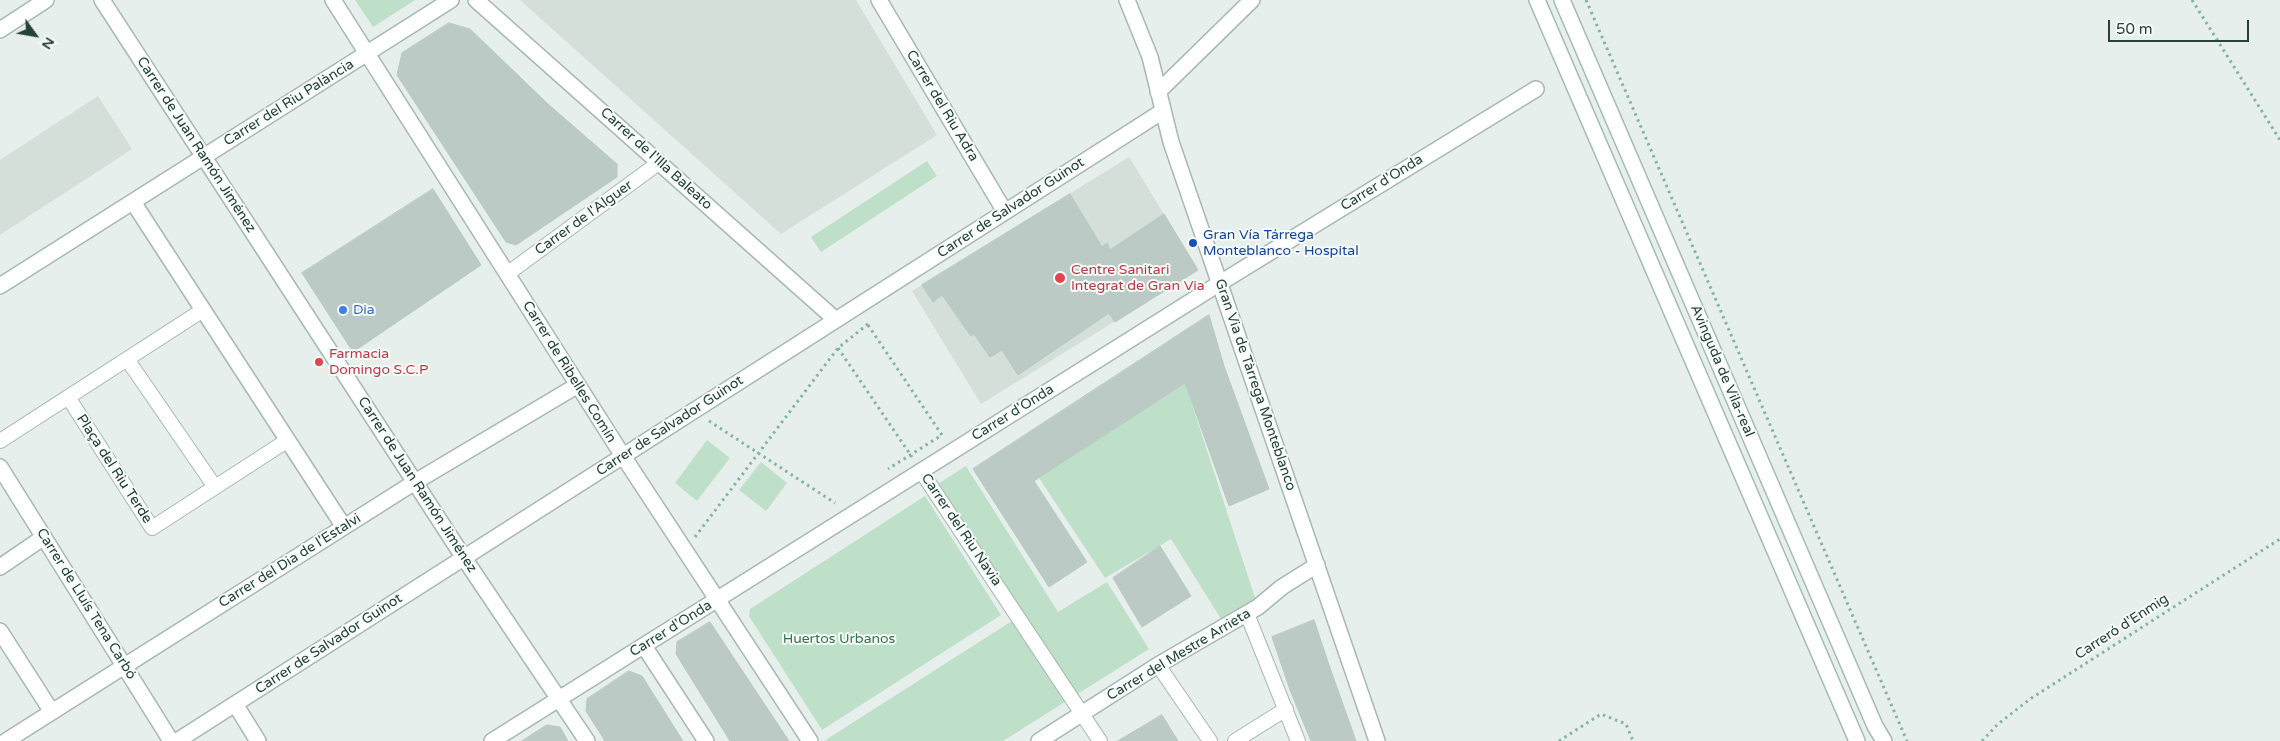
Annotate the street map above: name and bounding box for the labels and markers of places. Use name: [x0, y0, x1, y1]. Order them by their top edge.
place label: Gran Vía Tárrega Monteblanco - Hospital: [1203, 227, 1359, 260]
marker: Gran Vía Tárrega Monteblanco - Hospital: [1187, 237, 1199, 249]
place label: Centre Sanitari Integrat de Gran Via: [1071, 262, 1205, 294]
marker: Centre Sanitari Integrat de Gran Via: [1053, 271, 1067, 285]
place label: Dia: [353, 302, 375, 318]
marker: Dia: [337, 304, 349, 316]
place label: Farmacia Domingo S.C.P: [329, 346, 428, 378]
marker: Farmacia Domingo S.C.P: [313, 356, 325, 368]

